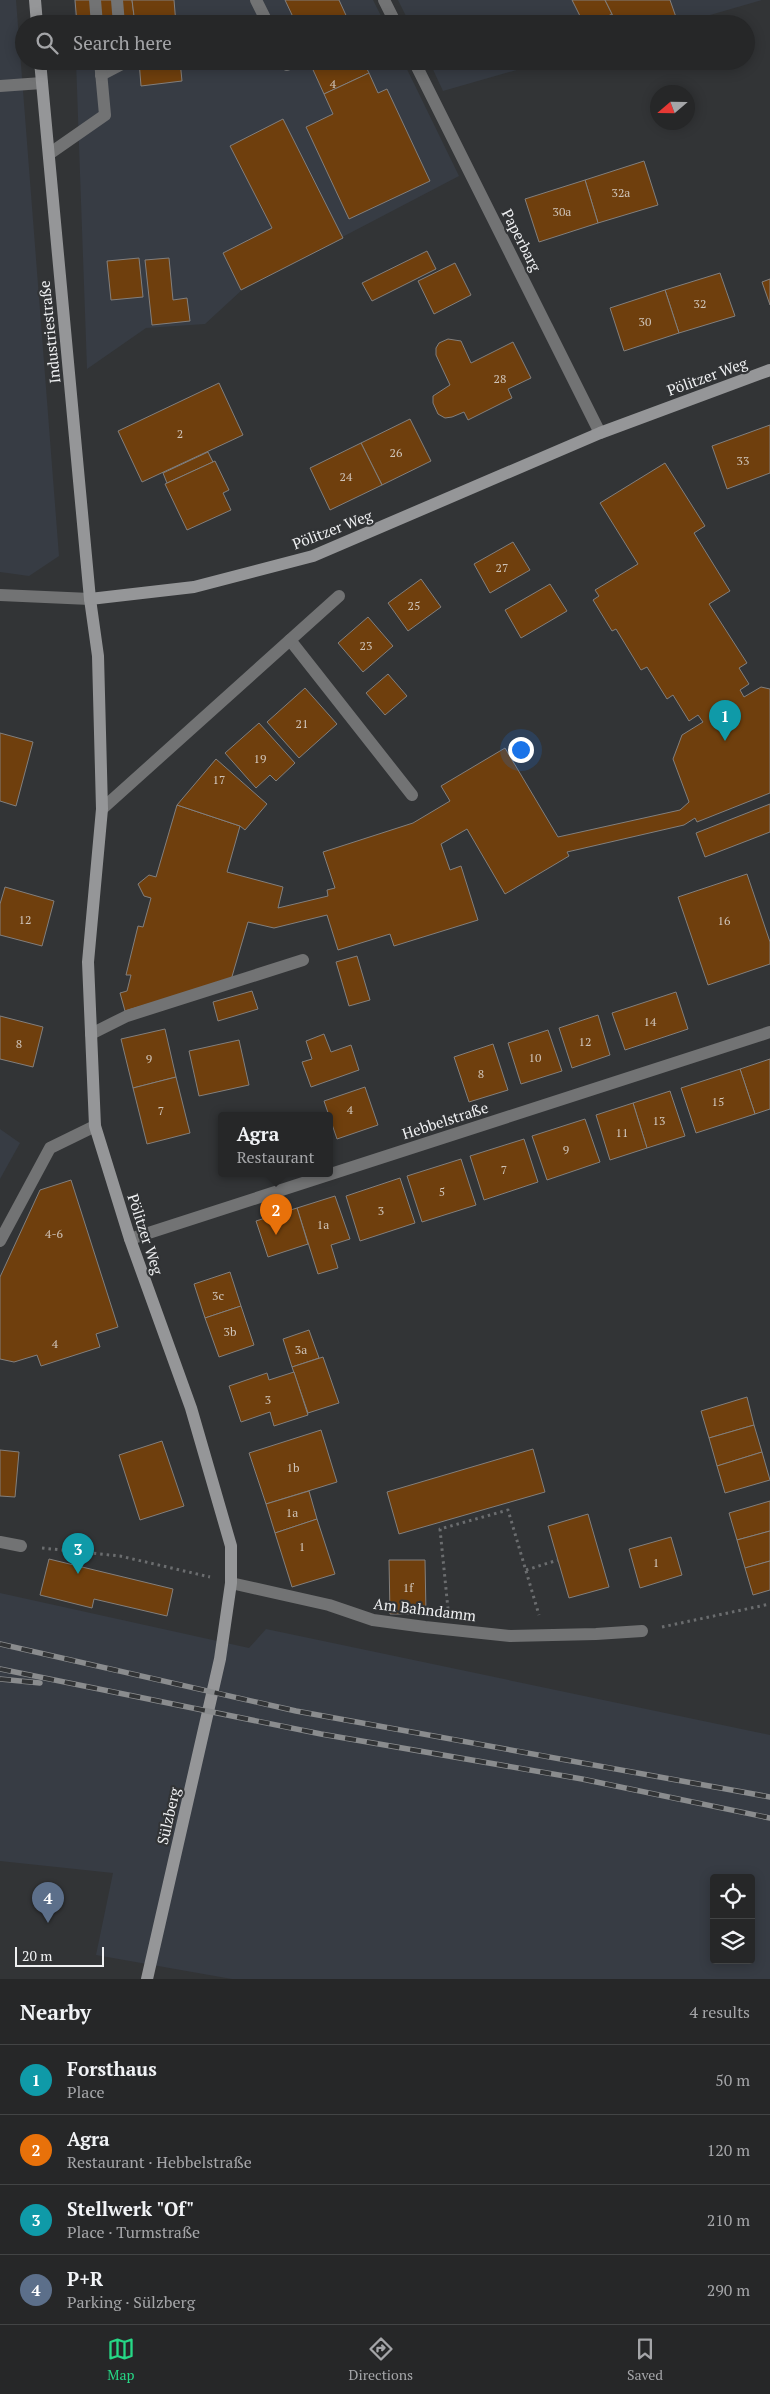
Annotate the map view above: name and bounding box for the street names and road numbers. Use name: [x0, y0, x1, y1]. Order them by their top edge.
street label: Paperbarg: [498, 205, 547, 276]
street label: Industriestraße: [34, 279, 64, 385]
street label: Pölitzer Weg: [664, 352, 751, 400]
street label: Pölitzer Weg: [289, 504, 376, 553]
street label: Hebbelstraße: [399, 1097, 491, 1143]
street label: Pölitzer Weg: [124, 1191, 169, 1278]
street label: Am Bahndamm: [373, 1593, 477, 1625]
street label: Sülzberg: [152, 1784, 185, 1846]

